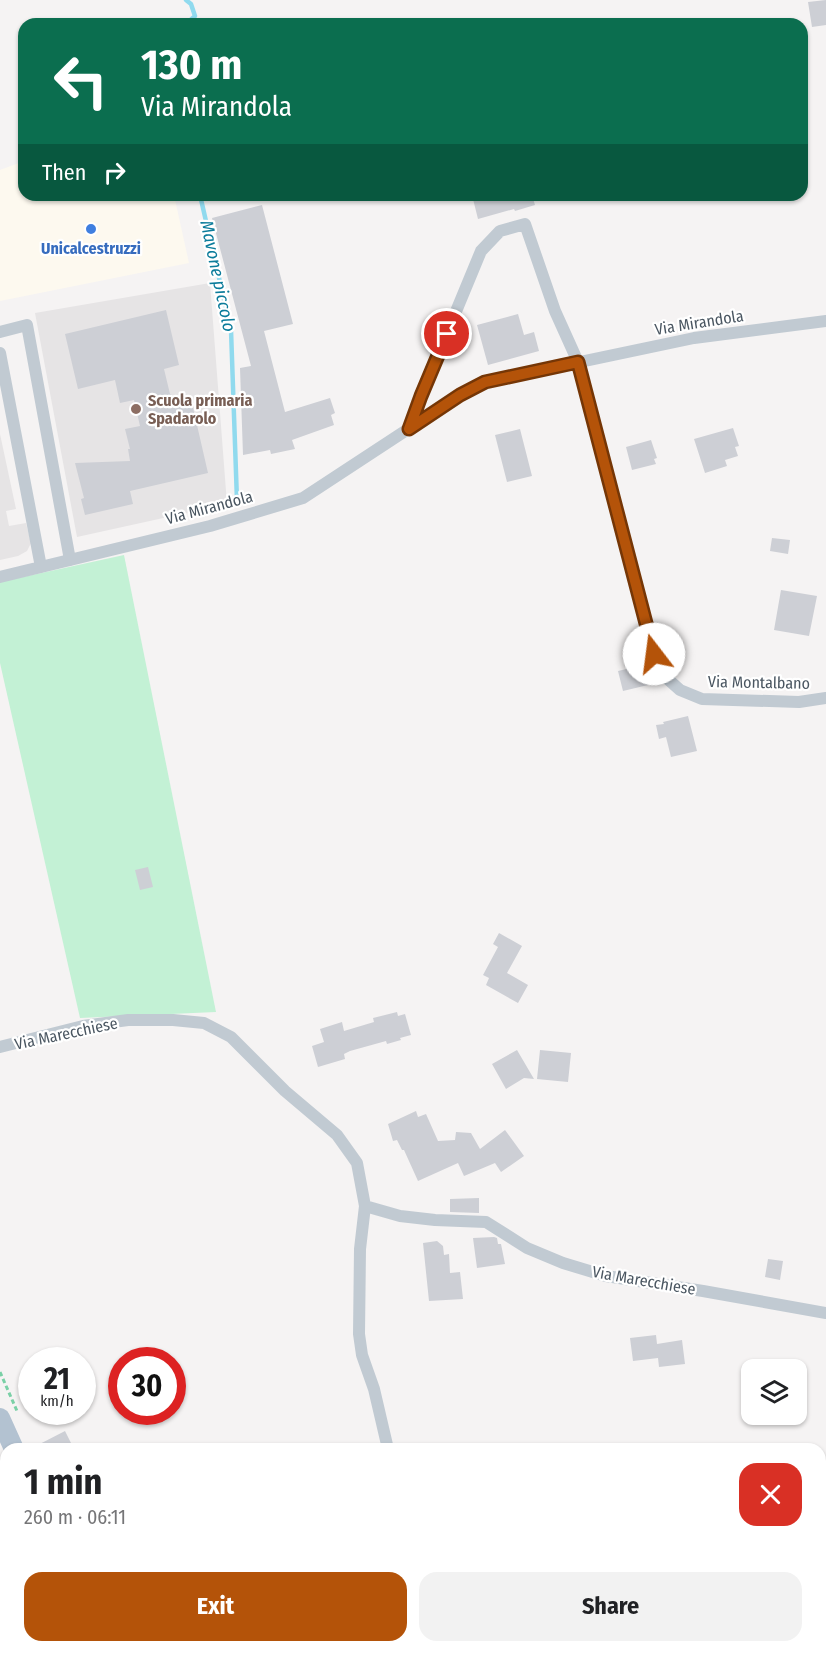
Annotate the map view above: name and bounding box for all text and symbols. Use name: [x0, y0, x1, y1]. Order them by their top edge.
text: 130 m: [141, 40, 242, 90]
icon: left: [42, 42, 120, 120]
text: Via Mirandola: [141, 91, 292, 123]
icon: right: [98, 156, 131, 189]
text: Then: [42, 159, 86, 186]
water label: Mavone piccolo: [195, 218, 241, 334]
marker: Unicalcestruzzi: [84, 222, 98, 236]
place label: Unicalcestruzzi: [41, 239, 141, 258]
street label: Via Mirandola: [653, 306, 745, 339]
pin: [421, 308, 472, 359]
icon: arrive: [430, 317, 463, 350]
place label: Scuola primaria Spadarolo: [148, 391, 252, 428]
marker: Scuola primaria Spadarolo: [129, 402, 143, 416]
street label: Via Mirandola: [163, 487, 255, 528]
position arrow: [622, 622, 686, 686]
street label: Via Montalbano: [708, 672, 810, 693]
street label: Via Marecchiese: [13, 1013, 119, 1054]
street label: Via Marecchiese: [591, 1262, 697, 1299]
speed limit sign: 30: [108, 1347, 186, 1425]
map controls: [741, 1359, 807, 1425]
button: layers: [741, 1359, 807, 1425]
text: 21: [44, 1361, 70, 1397]
text: km/h: [40, 1392, 74, 1410]
text: 1 min: [24, 1460, 102, 1504]
button: close: [739, 1463, 802, 1526]
text: 260 m · 06:11: [24, 1505, 126, 1529]
button: Exit: [24, 1572, 407, 1641]
button: Share: [419, 1572, 802, 1641]

